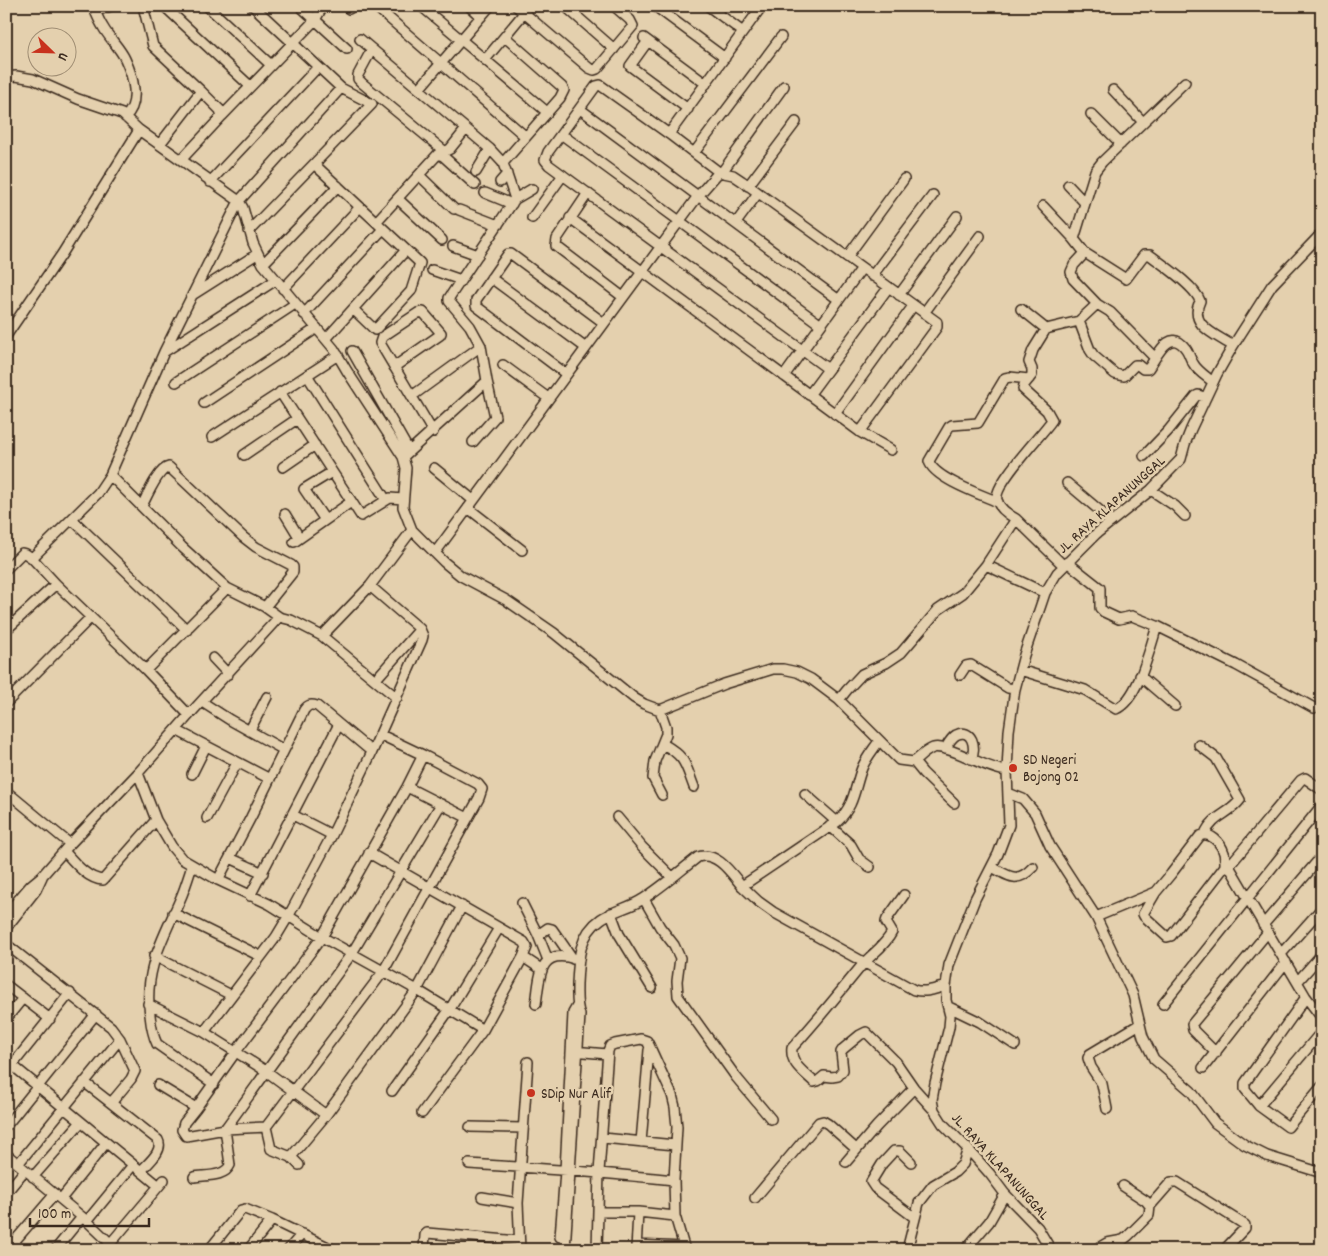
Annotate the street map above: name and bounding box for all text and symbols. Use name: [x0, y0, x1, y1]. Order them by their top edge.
north arrow: [28, 28, 78, 78]
text: U: [52, 49, 73, 64]
street label: JL. RAYA KLAPANUNGGAL: [1054, 451, 1171, 560]
place label: SD Negeri Bojong 02: [1023, 750, 1079, 789]
marker: SD Negeri Bojong 02: [1007, 762, 1019, 774]
place label: SDip Nur Alif: [541, 1084, 612, 1106]
marker: SDip Nur Alif: [525, 1087, 537, 1099]
street label: JL. RAYA KLAPANUNGGAL: [945, 1109, 1054, 1226]
scale bar: [30, 1196, 149, 1228]
text: 100 m: [38, 1204, 71, 1226]

